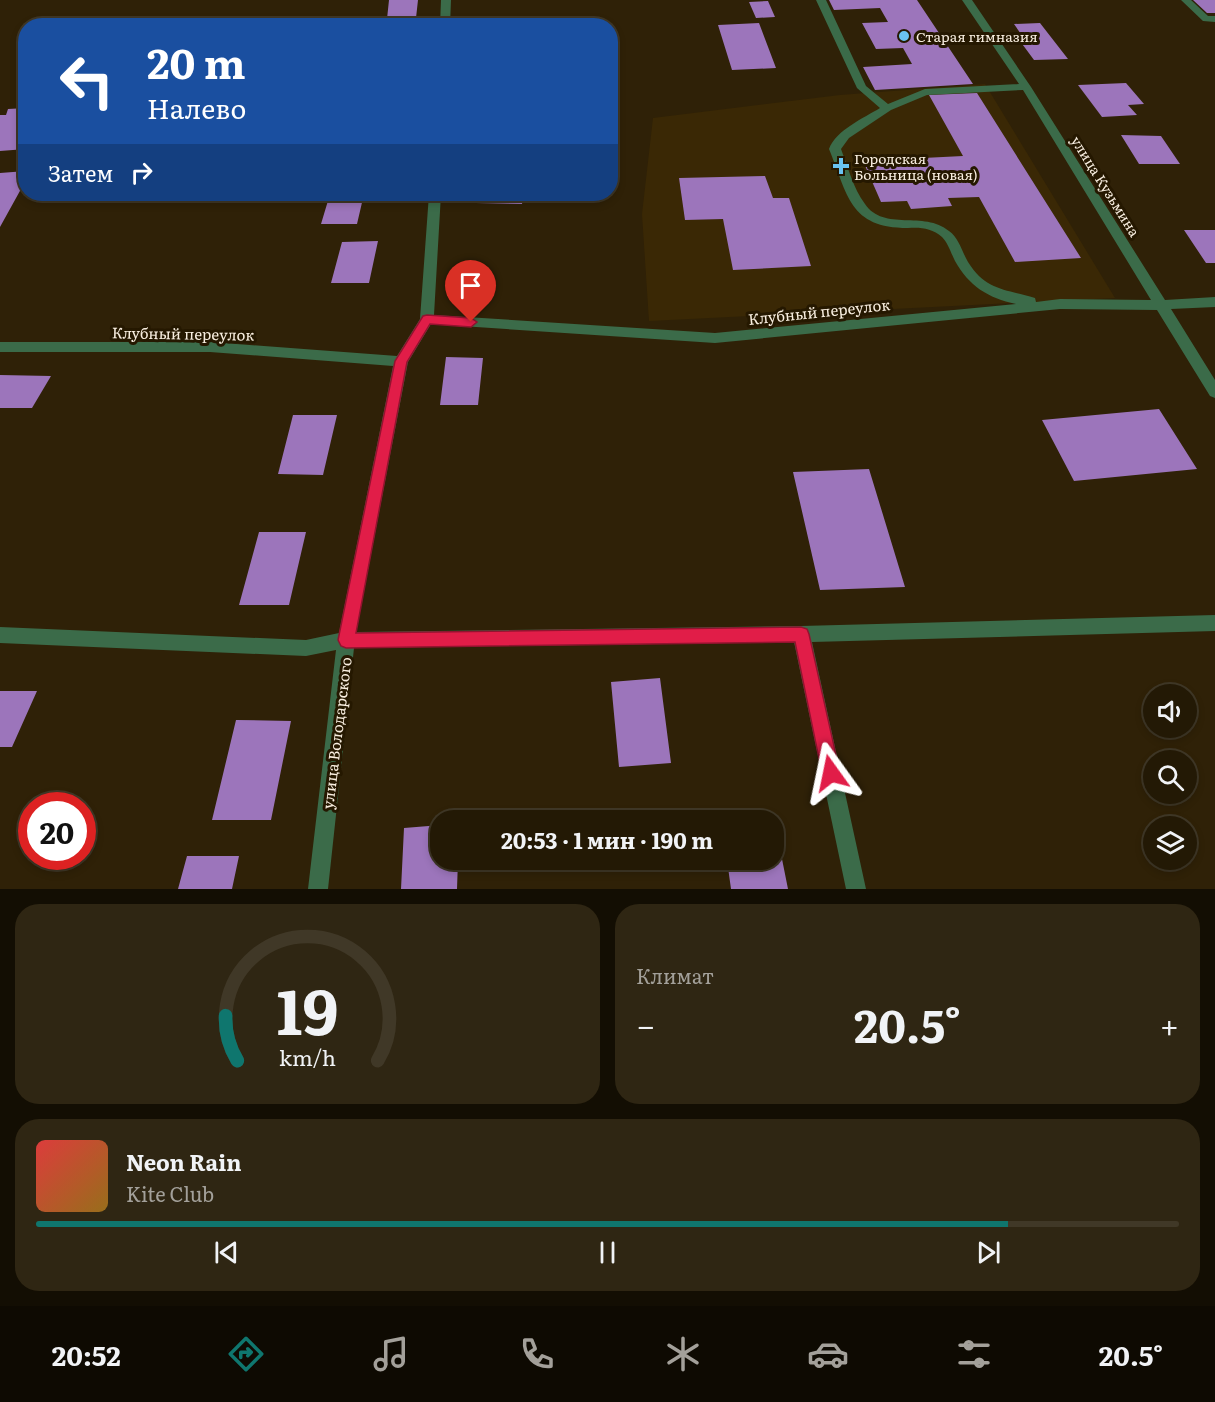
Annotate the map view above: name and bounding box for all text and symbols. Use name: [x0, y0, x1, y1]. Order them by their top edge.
place label: Старая гимназия: [916, 26, 1038, 46]
marker: Старая гимназия: [897, 29, 911, 43]
text: 20 m: [147, 30, 246, 92]
icon: left: [48, 42, 126, 120]
text: Налево: [147, 87, 246, 127]
street label: улица Кузьмина: [1067, 132, 1145, 241]
place label: Городская Больница (новая): [854, 148, 978, 184]
text: Затем: [48, 156, 113, 189]
icon: right: [125, 156, 158, 189]
marker: Городская Больница (новая): [832, 157, 850, 175]
pin: [445, 260, 496, 322]
icon: arrive: [454, 269, 487, 302]
street label: Клубный переулок: [747, 292, 891, 330]
street label: Клубный переулок: [112, 320, 255, 346]
street label: улица Володарского: [315, 655, 357, 810]
map controls: [1143, 684, 1197, 870]
button: sound: [1143, 684, 1197, 738]
position arrow: [799, 741, 863, 805]
button: search: [1143, 750, 1197, 804]
speed limit sign: 20: [18, 792, 96, 870]
button: layers: [1143, 816, 1197, 870]
text: 20:53 · 1 мин · 190 m: [501, 823, 713, 856]
text: Климат: [636, 960, 714, 990]
text: 19: [277, 962, 338, 1054]
text: 20.5°: [854, 990, 961, 1057]
text: −: [636, 999, 655, 1048]
text: +: [1160, 999, 1179, 1048]
text: km/h: [279, 1041, 336, 1073]
text: Neon Rain: [126, 1145, 242, 1178]
text: Kite Club: [126, 1178, 214, 1208]
icon: previous: [210, 1236, 243, 1269]
icon: pause: [591, 1236, 624, 1269]
icon: next: [972, 1236, 1005, 1269]
icon: directions: [225, 1333, 267, 1375]
icon: music: [370, 1333, 412, 1375]
icon: phone: [516, 1333, 558, 1375]
icon: climate: [662, 1333, 704, 1375]
icon: car: [807, 1333, 849, 1375]
icon: filters: [953, 1333, 995, 1375]
text: 20:52: [52, 1334, 121, 1374]
text: 20.5°: [1099, 1334, 1163, 1374]

